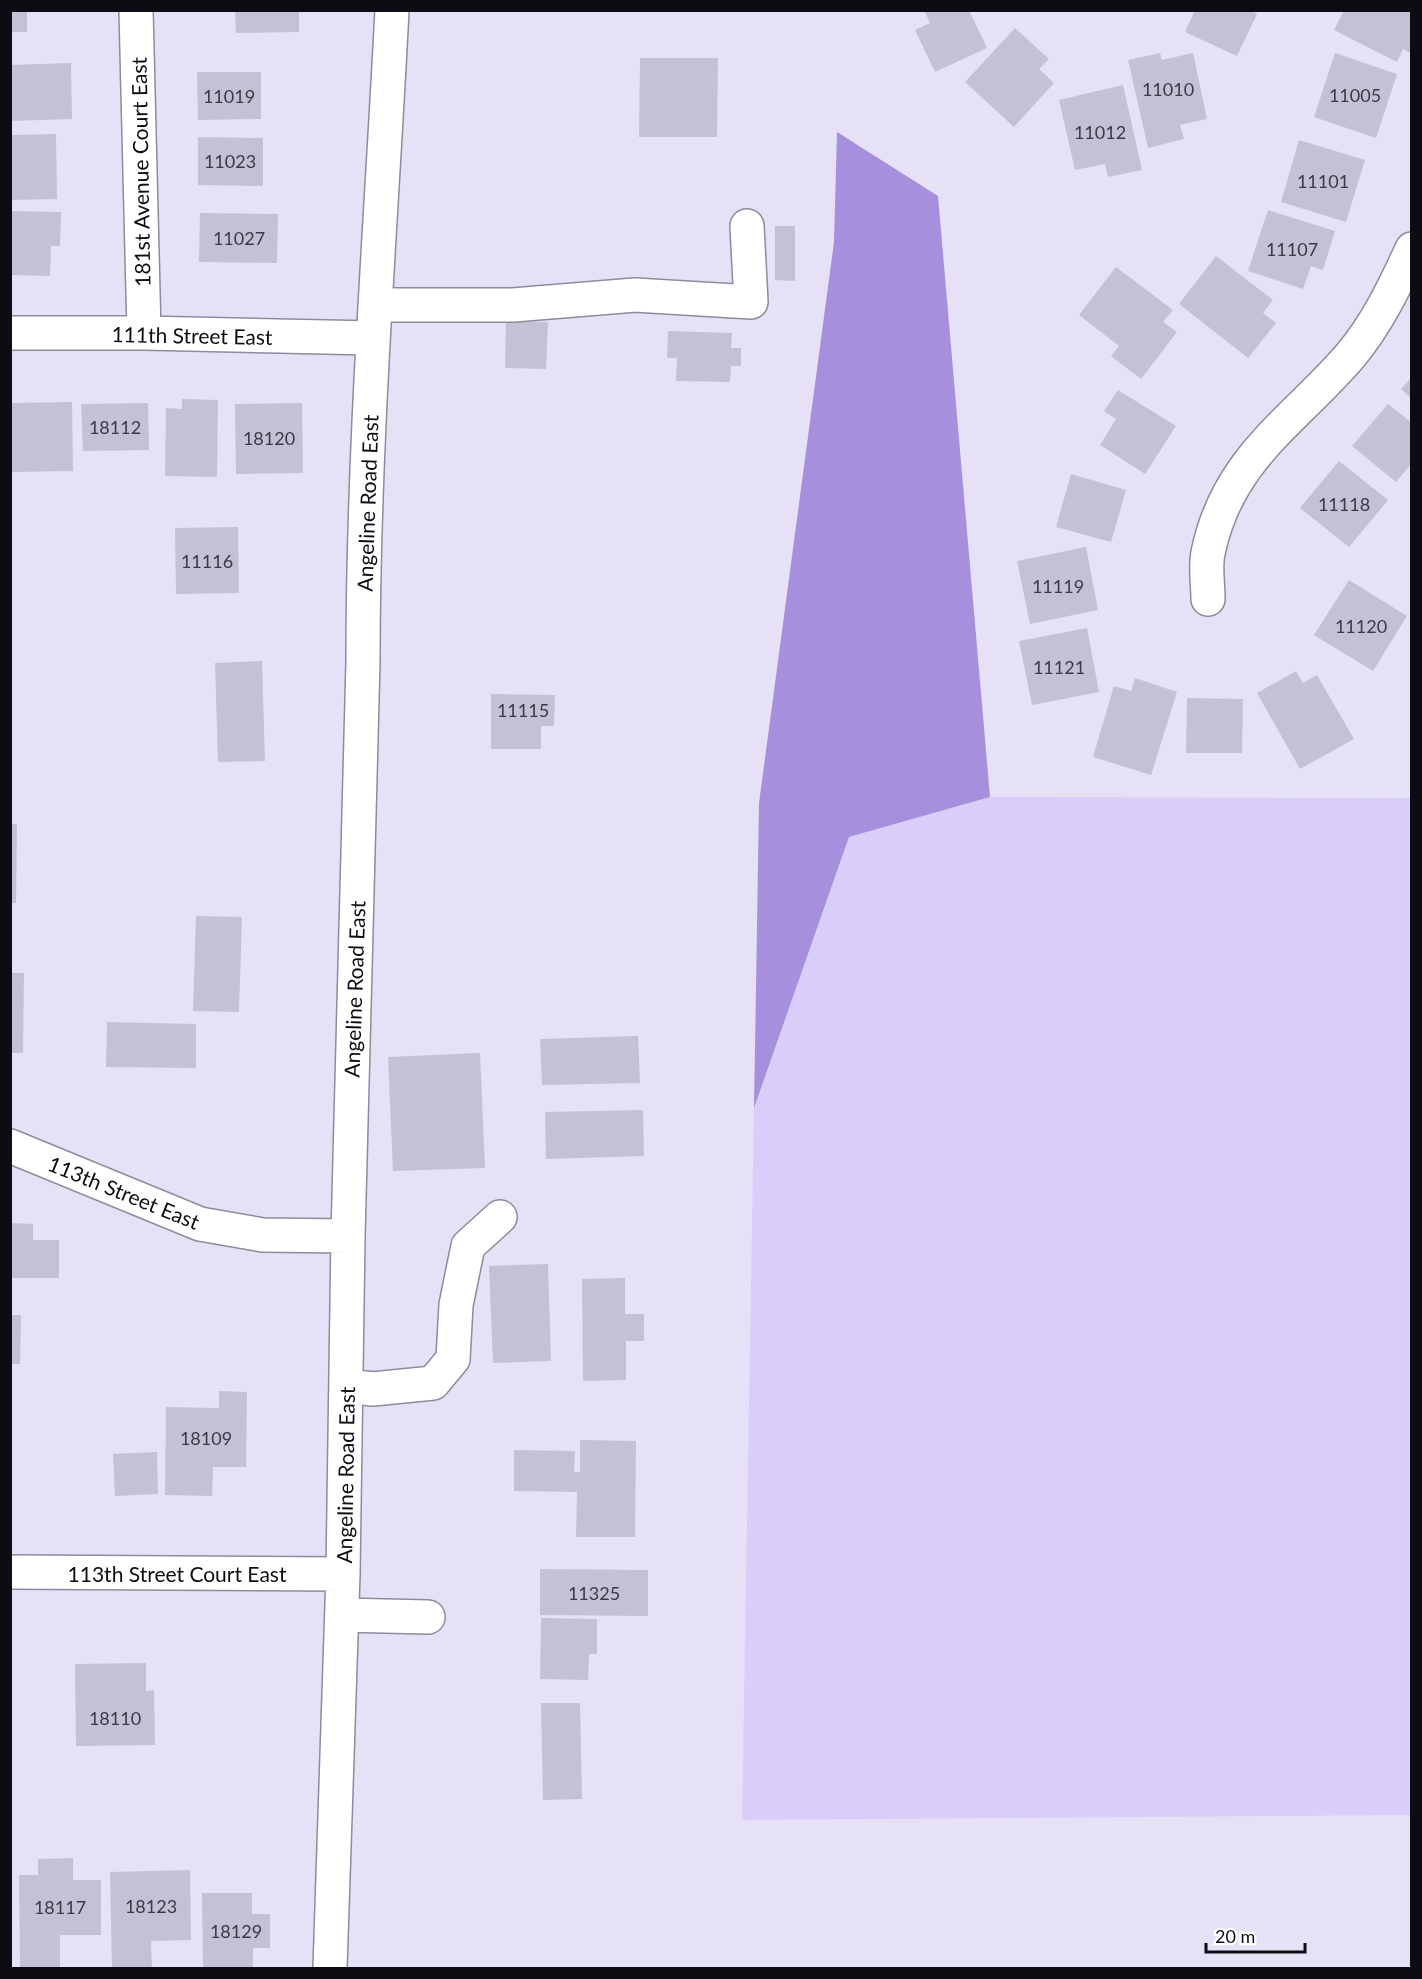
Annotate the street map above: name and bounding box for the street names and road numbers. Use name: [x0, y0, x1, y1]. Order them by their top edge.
street label: 181st Avenue Court East: [125, 56, 155, 287]
street label: 111th Street East: [111, 321, 273, 349]
street label: Angeline Road East: [351, 414, 383, 592]
street label: Angeline Road East: [338, 900, 370, 1078]
street label: 113th Street East: [45, 1150, 204, 1234]
street label: Angeline Road East: [331, 1386, 359, 1564]
street label: 113th Street Court East: [68, 1561, 287, 1586]

